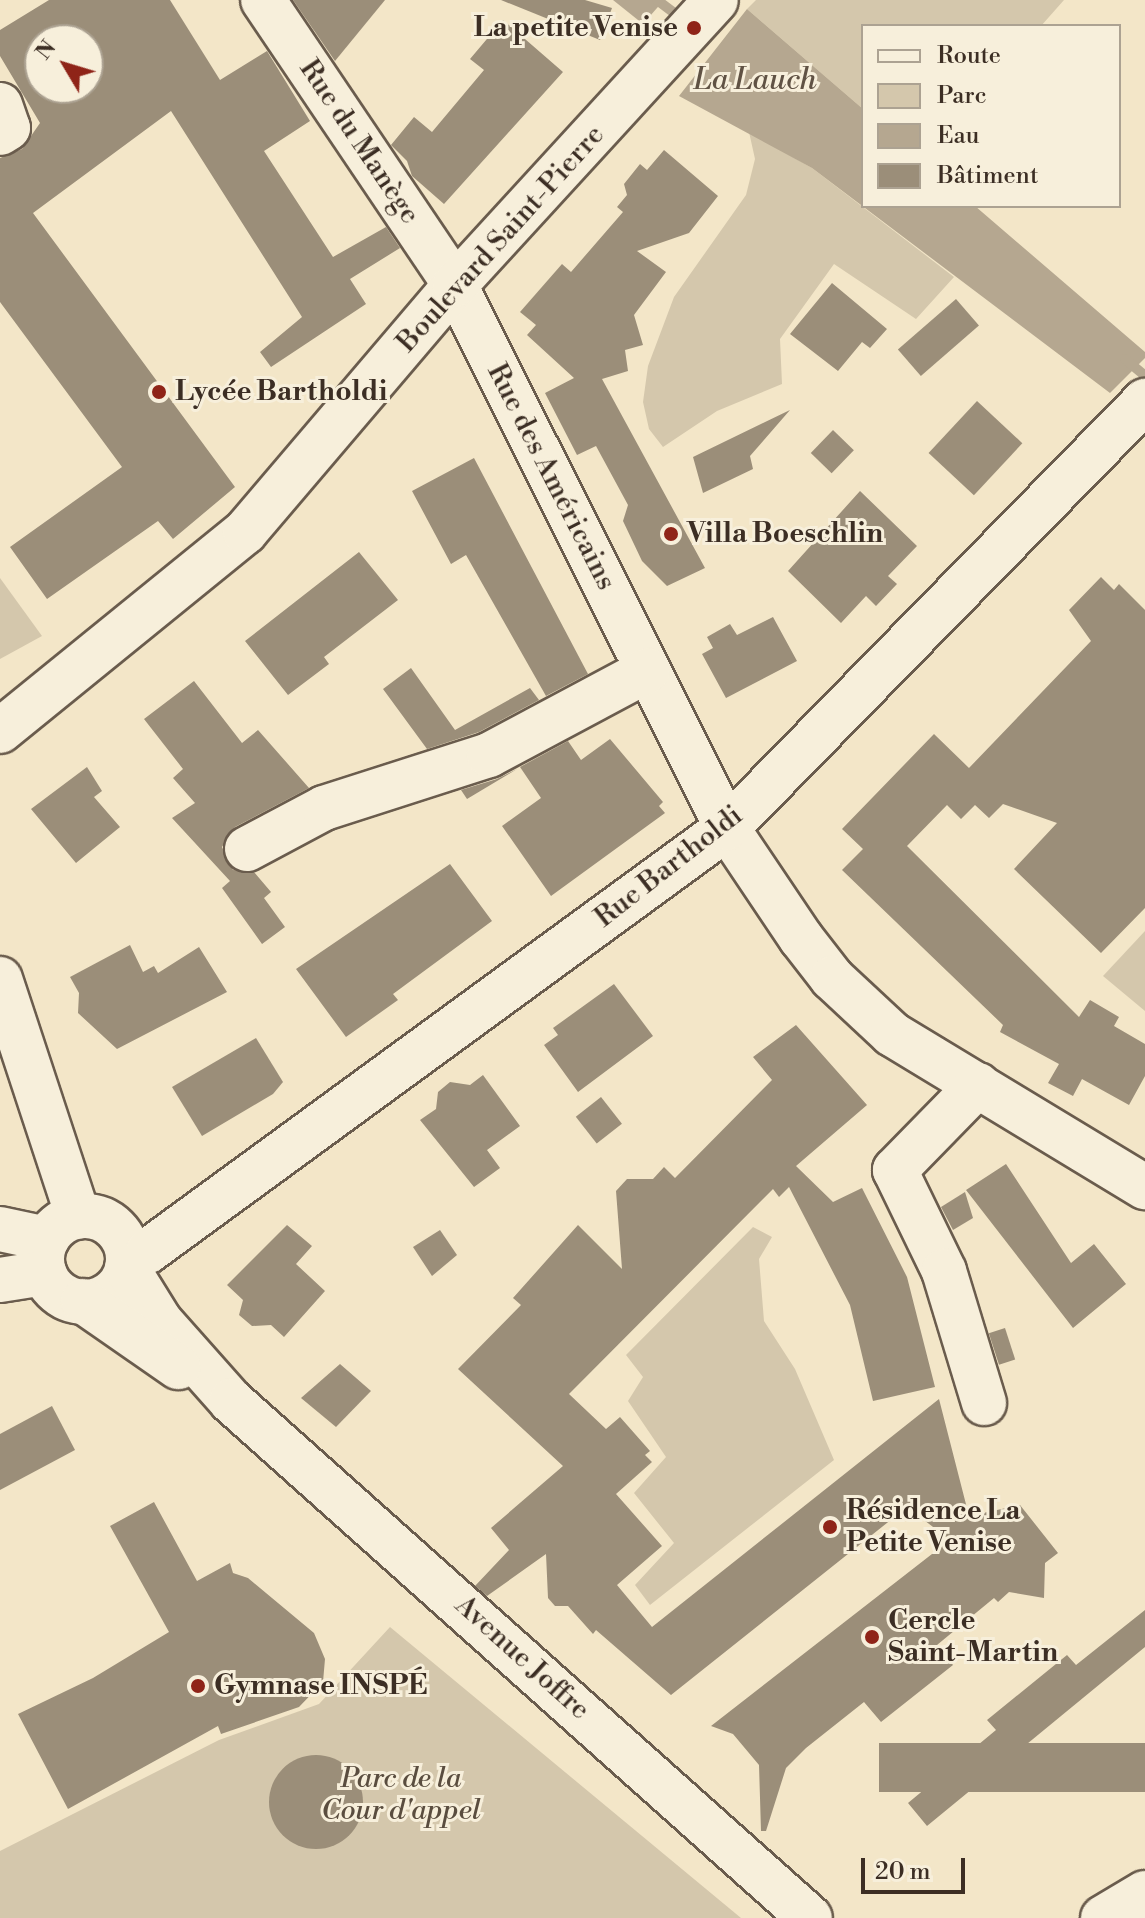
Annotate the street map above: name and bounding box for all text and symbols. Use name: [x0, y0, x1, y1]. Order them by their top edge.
place label: La petite Venise: [473, 11, 678, 45]
marker: La petite Venise: [685, 19, 703, 37]
north arrow: [24, 24, 104, 104]
legend: [861, 24, 1121, 208]
text: N: [30, 35, 62, 65]
text: Route: [937, 41, 1001, 71]
street label: Rue du Manège: [292, 53, 426, 231]
water label: La Lauch: [694, 62, 816, 98]
text: Parc: [937, 81, 987, 111]
street label: Boulevard Saint-Pierre: [390, 119, 612, 359]
text: Eau: [937, 121, 979, 151]
text: Bâtiment: [937, 161, 1038, 191]
street label: Rue des Américains: [479, 358, 623, 596]
place label: Lycée Bartholdi: [175, 375, 387, 409]
marker: Lycée Bartholdi: [150, 383, 168, 401]
place label: Villa Boeschlin: [687, 517, 883, 551]
marker: Villa Boeschlin: [662, 525, 680, 543]
street label: Rue Bartholdi: [589, 799, 749, 935]
place label: Résidence La Petite Venise: [846, 1494, 1020, 1560]
marker: Résidence La Petite Venise: [821, 1518, 839, 1536]
street label: Avenue Joffre: [448, 1589, 596, 1727]
place label: Cercle Saint-Martin: [888, 1604, 1058, 1670]
marker: Cercle Saint-Martin: [863, 1628, 881, 1646]
place label: Gymnase INSPÉ: [214, 1669, 427, 1703]
marker: Gymnase INSPÉ: [189, 1677, 207, 1695]
park label: Parc de la Cour d'appel: [321, 1762, 481, 1828]
scale bar: [865, 1842, 969, 1892]
text: 20 m: [875, 1857, 931, 1887]

